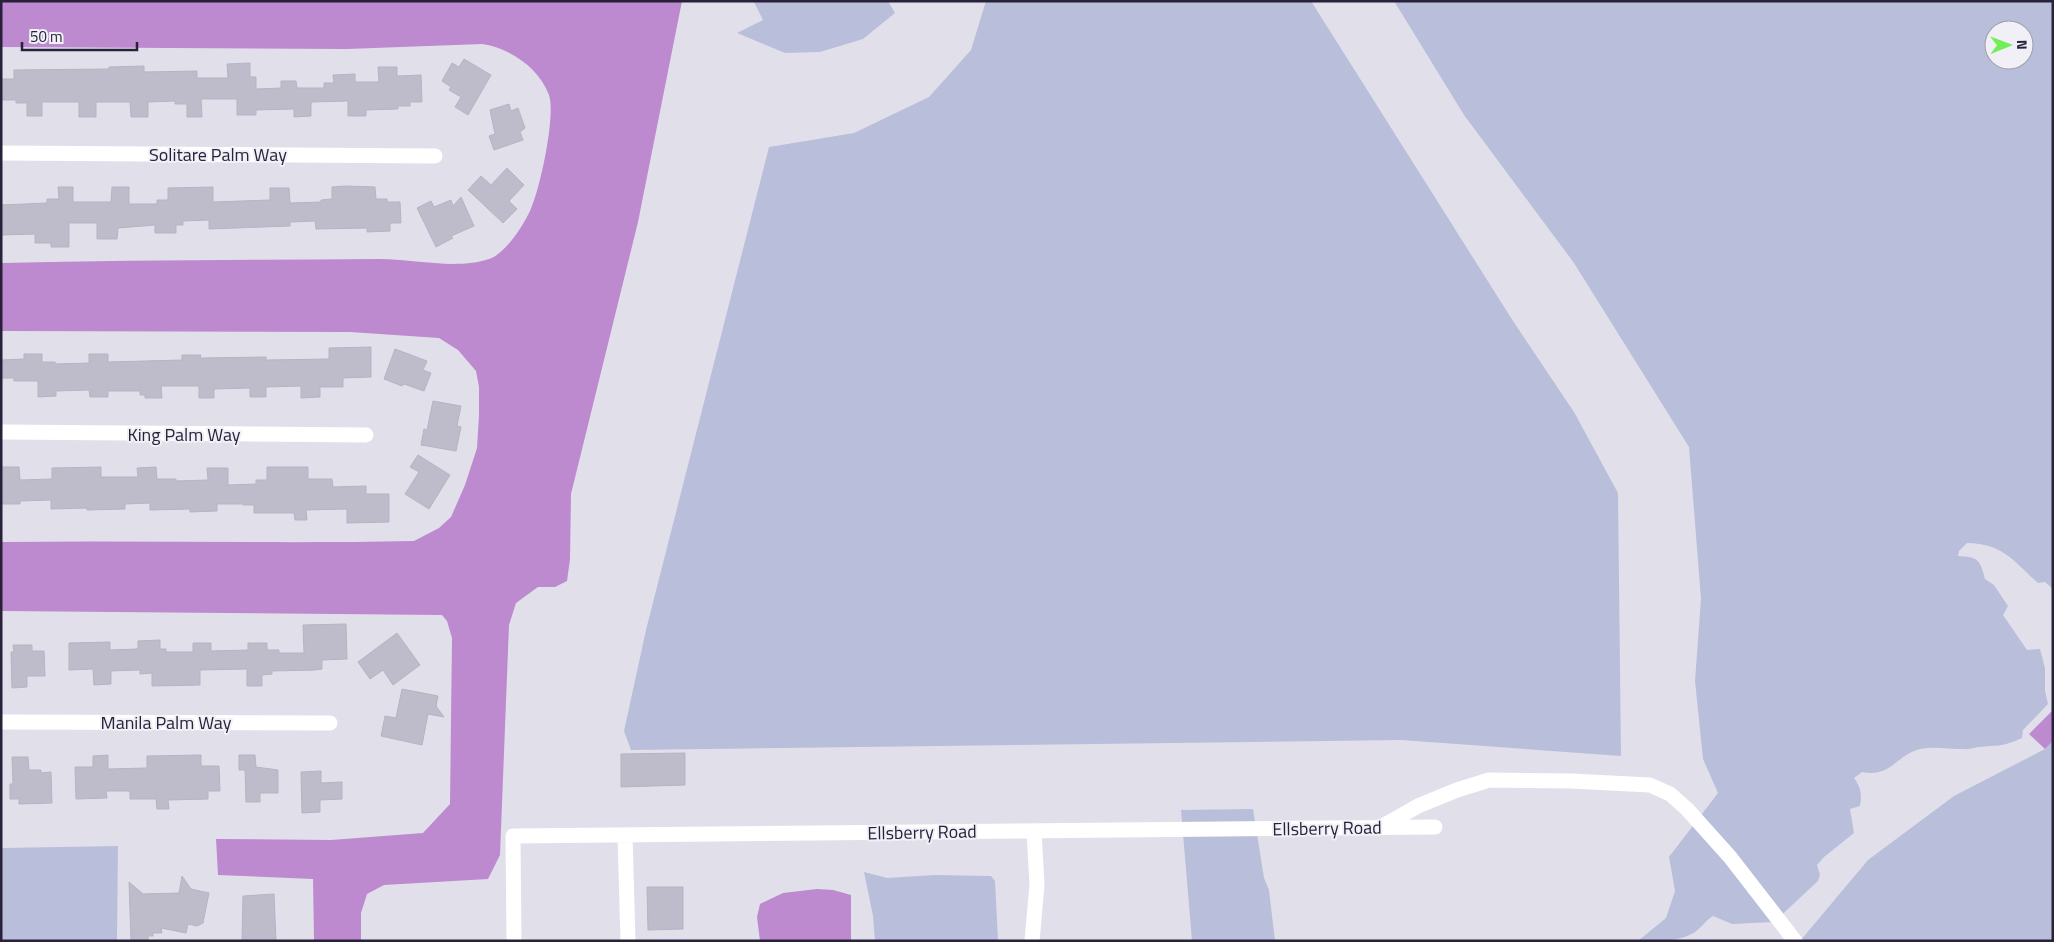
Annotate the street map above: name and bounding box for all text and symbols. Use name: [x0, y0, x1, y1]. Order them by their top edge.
scale bar: [22, 20, 138, 52]
north arrow: [1984, 20, 2034, 70]
text: 50 m: [30, 25, 63, 48]
text: N: [2012, 40, 2033, 50]
street label: Solitare Palm Way: [149, 141, 287, 168]
street label: King Palm Way: [127, 421, 241, 448]
street label: Manila Palm Way: [101, 709, 232, 736]
street label: Ellsberry Road: [1272, 814, 1382, 842]
street label: Ellsberry Road: [867, 818, 977, 846]

